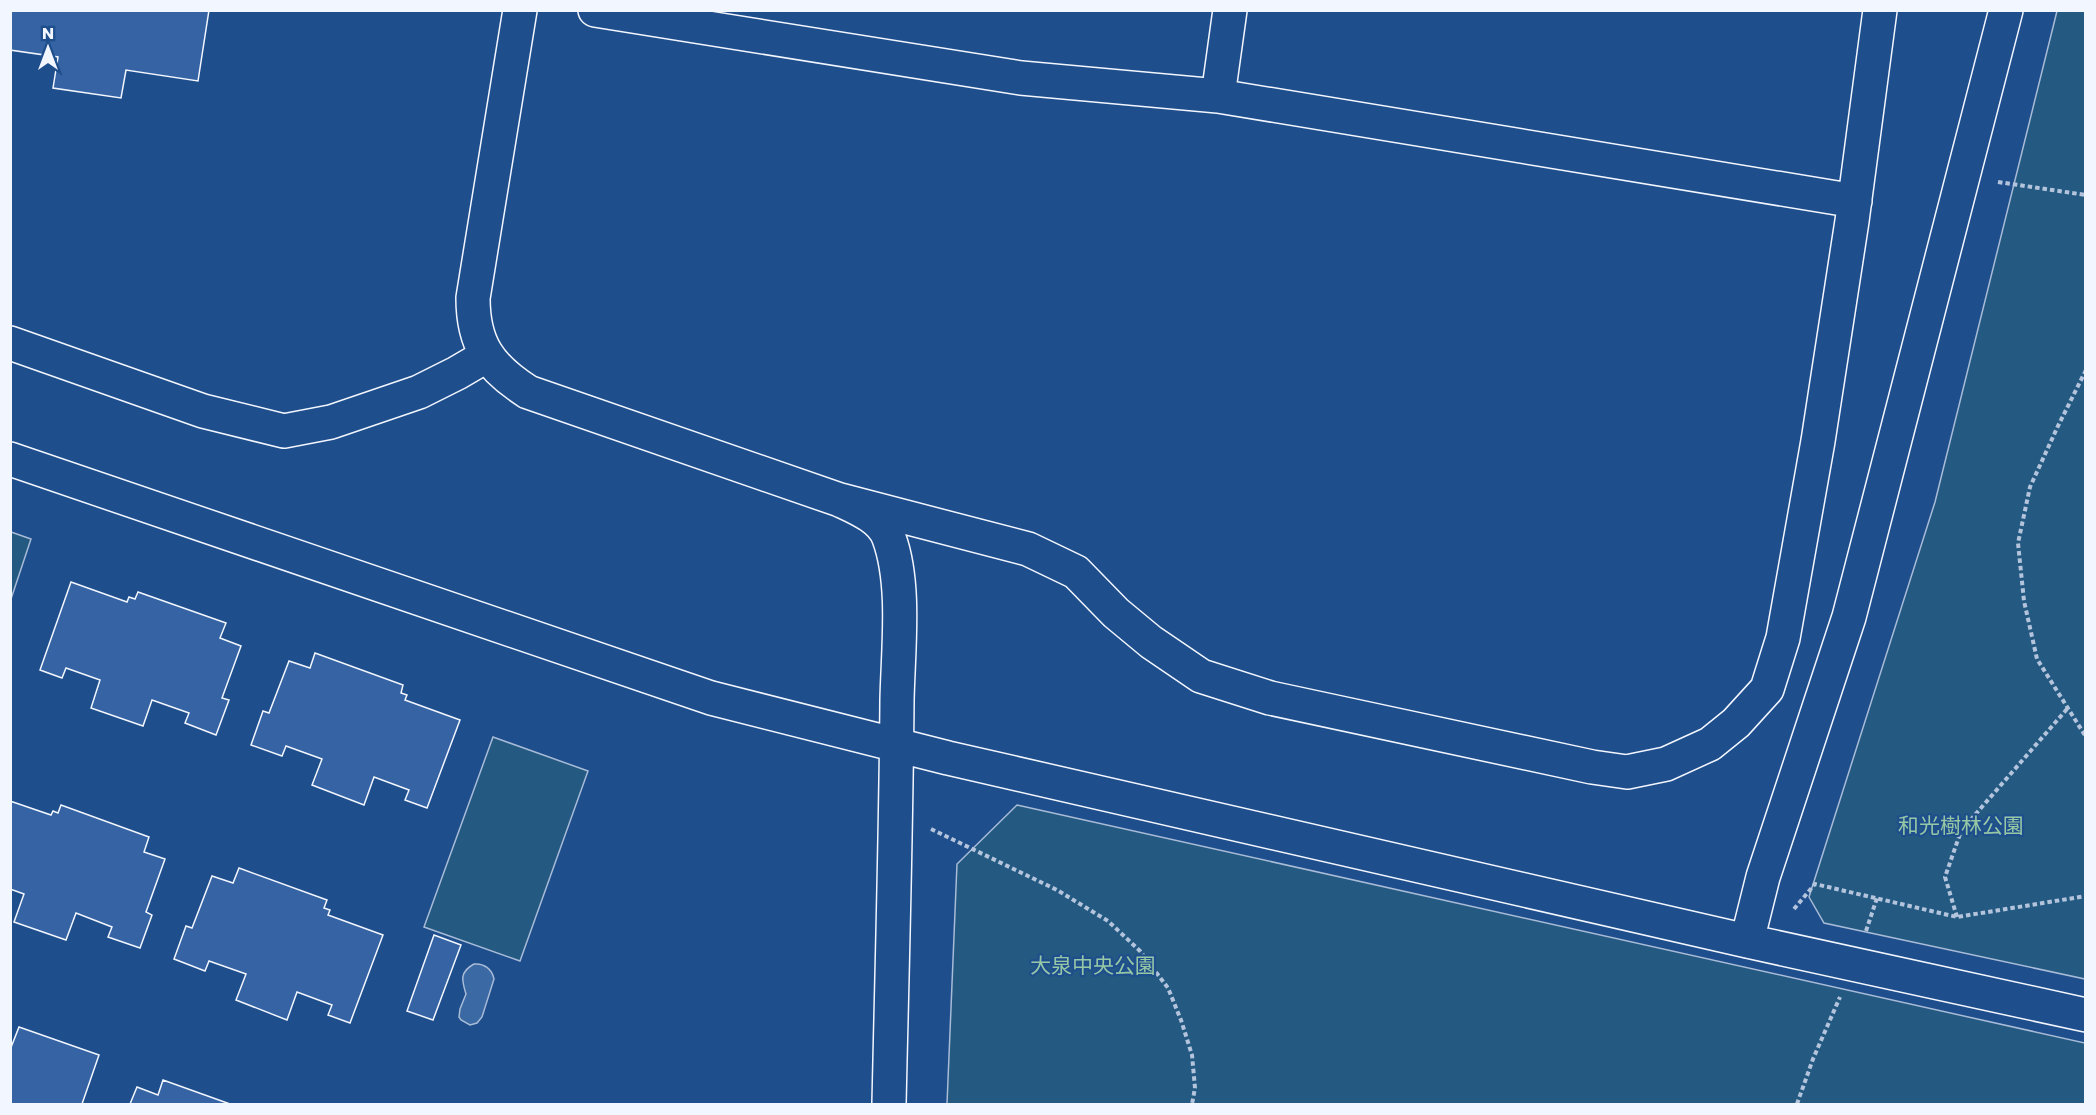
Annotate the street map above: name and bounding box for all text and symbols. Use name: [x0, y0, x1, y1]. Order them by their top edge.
north arrow: [18, 18, 78, 78]
text: N: [42, 22, 54, 45]
park label: 和光樹林公園: [1898, 811, 2024, 840]
park label: 大泉中央公園: [1030, 951, 1156, 980]

